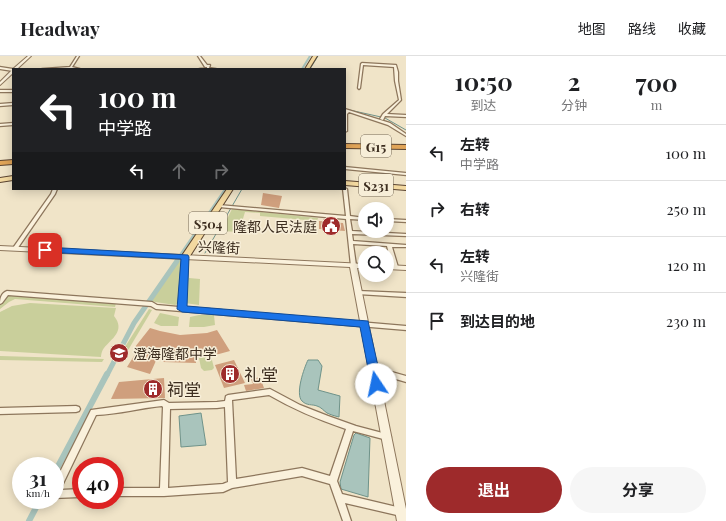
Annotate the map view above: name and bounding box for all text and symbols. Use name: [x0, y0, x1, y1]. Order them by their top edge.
text: Headway: [20, 15, 100, 41]
text: 地图: [578, 19, 606, 38]
text: 路线: [628, 19, 656, 38]
text: 收藏: [678, 19, 706, 38]
text: 10:50: [454, 65, 513, 97]
text: 2: [568, 65, 580, 97]
text: 700: [636, 66, 678, 98]
text: 100 m: [98, 78, 177, 115]
icon: left: [32, 84, 84, 136]
text: 到达: [471, 96, 497, 113]
text: 分钟: [561, 96, 587, 113]
text: m: [651, 96, 662, 113]
text: 中学路: [98, 116, 152, 140]
text: 左转: [460, 134, 490, 154]
road number: G15: [361, 135, 391, 157]
icon: left: [426, 142, 448, 164]
text: 100 m: [665, 143, 706, 163]
text: 中学路: [460, 155, 499, 172]
icon: left: [126, 160, 148, 182]
icon: ahead: [168, 160, 190, 182]
icon: right: [210, 160, 232, 182]
road number: S231: [359, 174, 393, 196]
icon: right: [426, 198, 448, 220]
text: 右转: [460, 199, 490, 219]
text: 250 m: [667, 199, 706, 219]
map controls: [358, 202, 394, 282]
button: sound: [358, 202, 394, 238]
road number: S504: [189, 212, 227, 234]
public building icon: 隆都人民法庭: [320, 215, 342, 237]
place label: 隆都人民法庭: [233, 217, 317, 236]
pin: [28, 233, 62, 267]
street label: 兴隆街: [198, 236, 240, 258]
icon: arrive: [34, 239, 56, 261]
button: search: [358, 246, 394, 282]
text: 左转: [460, 246, 490, 266]
icon: left: [426, 254, 448, 276]
text: 120 m: [667, 255, 706, 275]
text: 兴隆街: [460, 267, 499, 284]
icon: arrive: [426, 310, 448, 332]
text: 到达目的地: [460, 311, 535, 331]
text: 230 m: [666, 311, 706, 331]
school or university icon: 澄海隆都中学: [108, 342, 130, 364]
place label: 澄海隆都中学: [133, 344, 217, 363]
building icon: 礼堂: [219, 363, 241, 385]
place label: 礼堂: [244, 363, 278, 385]
position arrow: [355, 363, 397, 405]
building icon: 祠堂: [142, 378, 164, 400]
place label: 祠堂: [167, 378, 201, 400]
speed limit sign: 40: [72, 457, 124, 509]
text: 31: [29, 464, 47, 491]
button: 退出: [426, 467, 562, 513]
button: 分享: [570, 467, 706, 513]
text: km/h: [26, 486, 50, 500]

